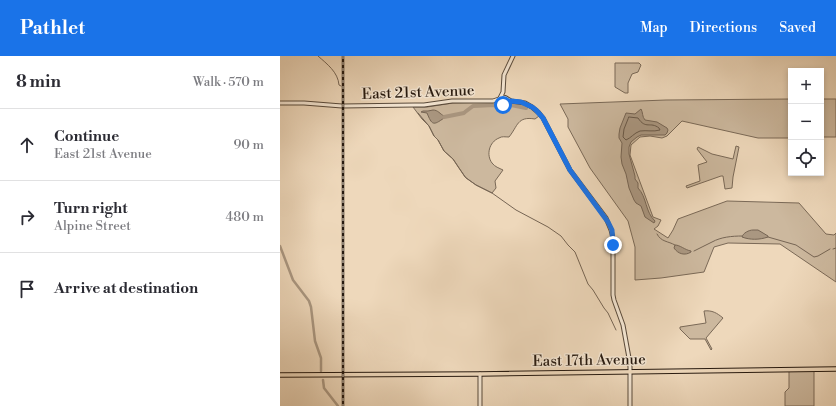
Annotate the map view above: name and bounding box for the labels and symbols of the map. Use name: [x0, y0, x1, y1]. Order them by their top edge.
street label: East 21st Avenue: [361, 81, 475, 104]
route start: [494, 96, 512, 114]
route end: [604, 236, 622, 254]
street label: East 17th Avenue: [532, 350, 646, 371]

